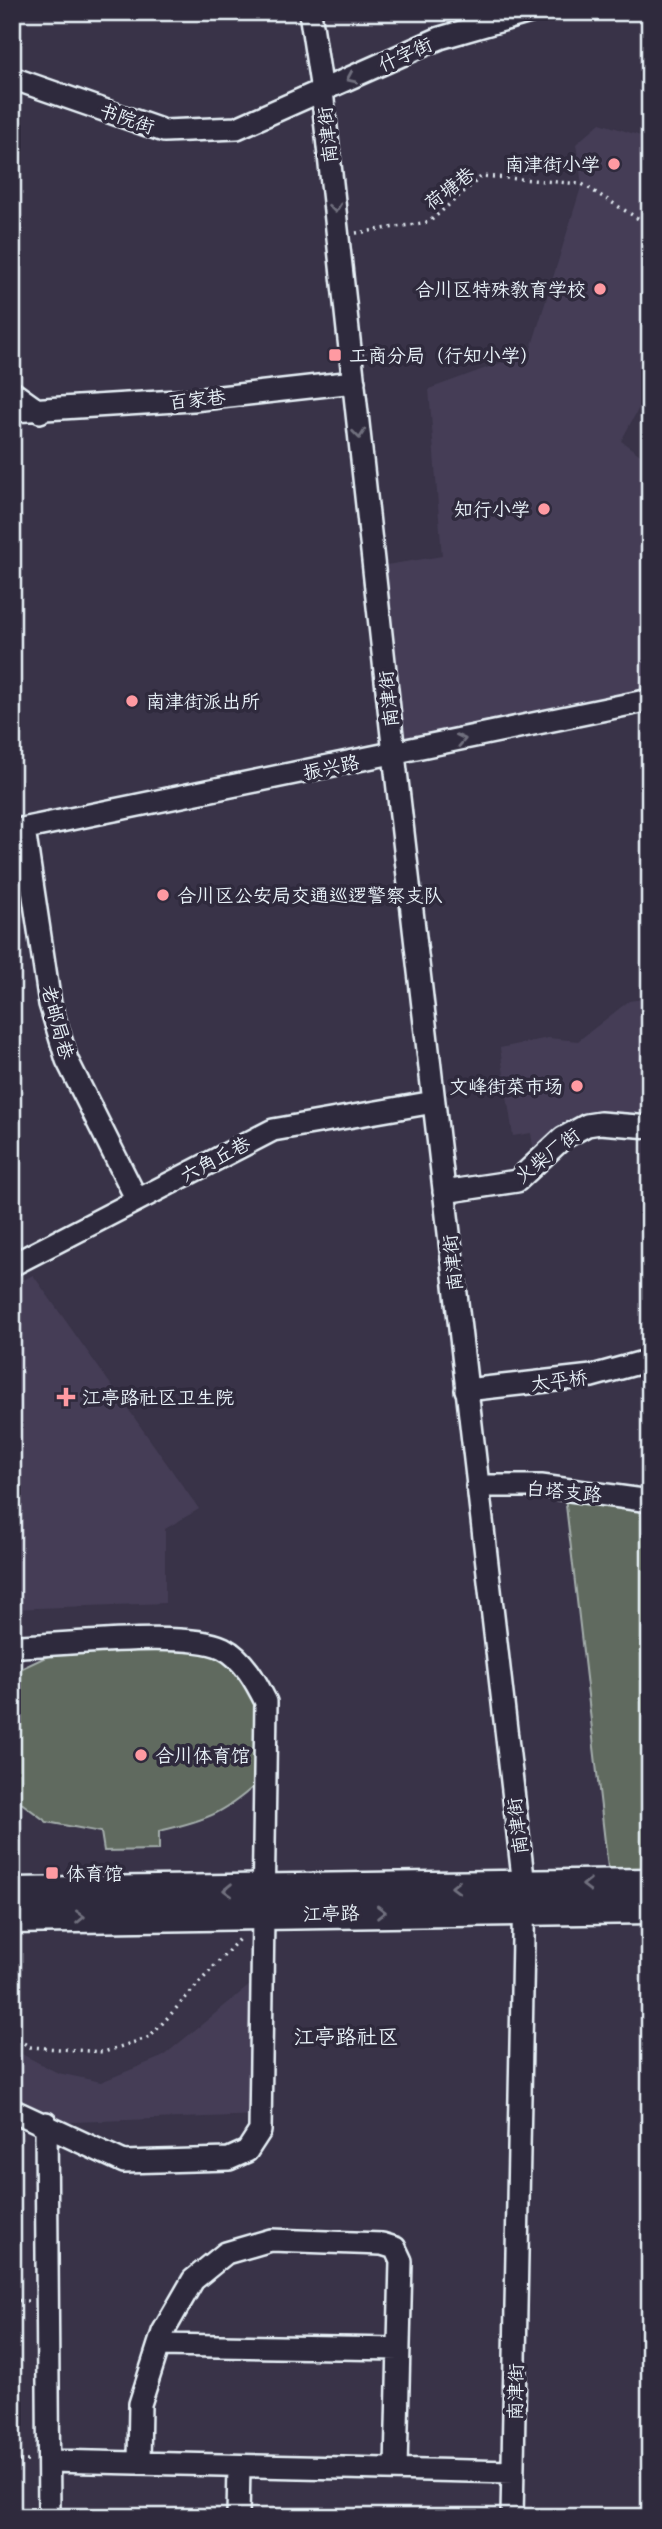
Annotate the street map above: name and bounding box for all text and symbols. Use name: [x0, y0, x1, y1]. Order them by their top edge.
street label: 什字街: [374, 31, 436, 77]
one-way arrow: [346, 70, 359, 84]
street label: 书院街: [96, 96, 158, 140]
street label: 南津街: [311, 105, 343, 165]
place label: 南津街小学: [505, 151, 600, 177]
marker: 南津街小学: [606, 156, 622, 172]
street label: 荷塘巷: [418, 160, 480, 216]
one-way arrow: [327, 202, 342, 214]
place label: 合川区特殊教育学校: [415, 276, 586, 302]
marker: 合川区特殊教育学校: [592, 281, 608, 297]
place label: 工商分局（行知小学）: [349, 342, 539, 368]
marker: 工商分局（行知小学）: [327, 347, 343, 363]
street label: 百家巷: [167, 383, 227, 415]
one-way arrow: [352, 428, 367, 440]
place label: 知行小学: [454, 496, 530, 522]
marker: 知行小学: [536, 501, 552, 517]
street label: 南津街: [372, 669, 404, 729]
place label: 南津街派出所: [146, 688, 260, 714]
marker: 南津街派出所: [124, 693, 140, 709]
one-way arrow: [455, 733, 467, 748]
street label: 振兴路: [300, 748, 362, 786]
place label: 合川区公安局交通巡逻警察支队: [177, 882, 443, 908]
marker: 合川区公安局交通巡逻警察支队: [155, 887, 171, 903]
street label: 老邮局巷: [36, 982, 80, 1062]
place label: 文峰街菜市场: [449, 1073, 563, 1099]
marker: 文峰街菜市场: [569, 1078, 585, 1094]
street label: 火柴厂街: [509, 1121, 585, 1189]
street label: 六角丘巷: [175, 1130, 255, 1188]
street label: 南津街: [436, 1233, 468, 1293]
street label: 太平桥: [529, 1364, 589, 1396]
place label: 江亭路社区卫生院: [82, 1384, 234, 1410]
marker: 江亭路社区卫生院: [56, 1387, 76, 1407]
street label: 白塔支路: [525, 1475, 603, 1507]
place label: 合川体育馆: [155, 1742, 250, 1768]
marker: 合川体育馆: [133, 1747, 149, 1763]
street label: 南津街: [501, 1796, 533, 1856]
place label: 体育馆: [66, 1860, 123, 1886]
marker: 体育馆: [44, 1865, 60, 1881]
one-way arrow: [581, 1877, 592, 1893]
one-way arrow: [450, 1879, 460, 1895]
one-way arrow: [222, 1882, 233, 1898]
street label: 江亭路: [302, 1900, 360, 1926]
one-way arrow: [376, 1905, 387, 1920]
one-way arrow: [75, 1910, 86, 1925]
district label: 江亭路社区: [294, 2022, 399, 2051]
street label: 南津街: [502, 2363, 528, 2421]

